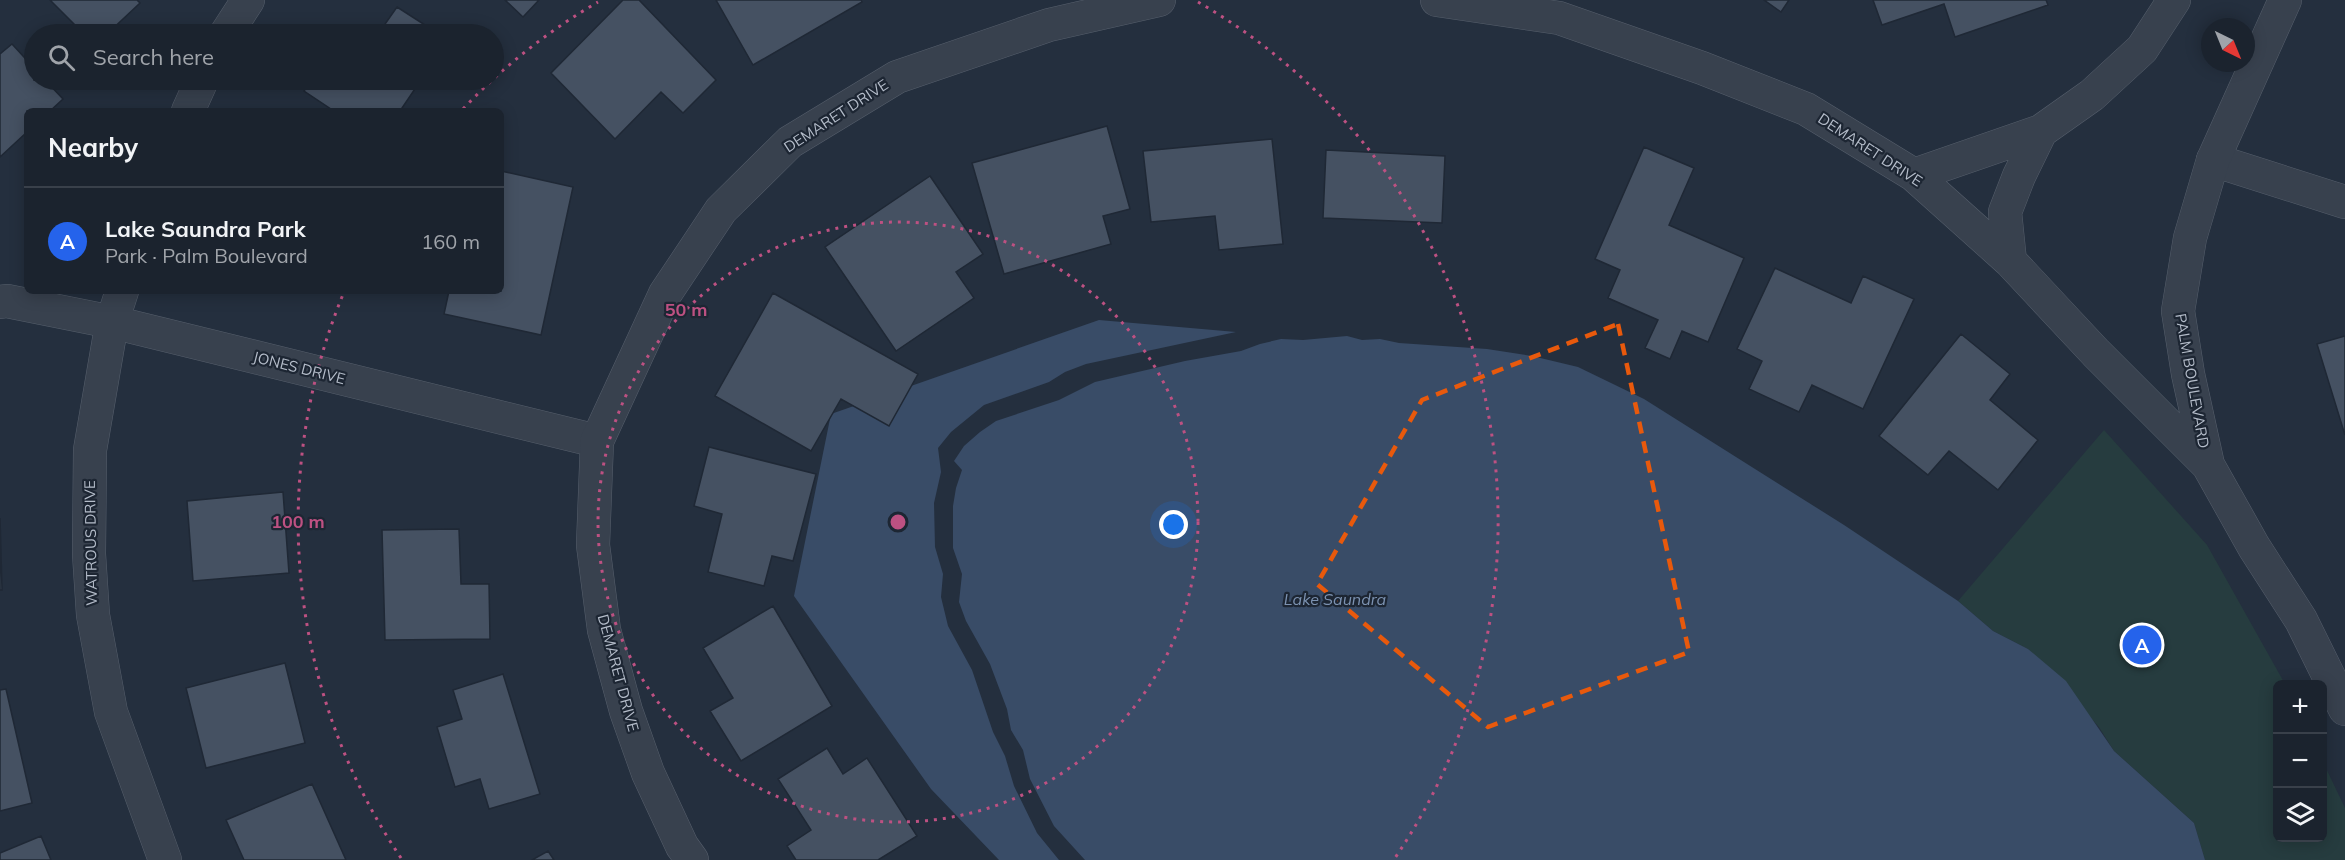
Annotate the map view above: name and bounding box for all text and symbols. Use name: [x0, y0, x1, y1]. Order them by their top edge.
north arrow: [2201, 18, 2255, 72]
search box: [24, 24, 504, 90]
icon: search: [45, 41, 78, 74]
text: Search here: [93, 43, 214, 71]
street label: DEMARET DRIVE: [780, 75, 892, 156]
street label: DEMARET DRIVE: [1814, 109, 1926, 191]
text: Nearby: [48, 131, 138, 164]
text: Lake Saundra Park: [105, 215, 306, 243]
text: A: [60, 229, 75, 254]
text: 160 m: [421, 229, 480, 254]
text: Park · Palm Boulevard: [105, 243, 308, 268]
text: 50 m: [665, 298, 707, 321]
street label: PALM BOULEVARD: [2171, 312, 2214, 450]
street label: JONES DRIVE: [251, 347, 347, 388]
street label: WATROUS DRIVE: [80, 480, 101, 606]
text: 100 m: [271, 510, 325, 533]
your location: [1159, 510, 1188, 539]
centre of rings: [888, 512, 908, 532]
water label: Lake Saundra: [1284, 589, 1387, 609]
street label: DEMARET DRIVE: [594, 612, 643, 734]
pin: A: [2122, 622, 2162, 668]
map controls: [2273, 680, 2327, 842]
button: +: [2273, 680, 2327, 734]
button: −: [2273, 734, 2327, 788]
button: layers: [2273, 788, 2327, 842]

